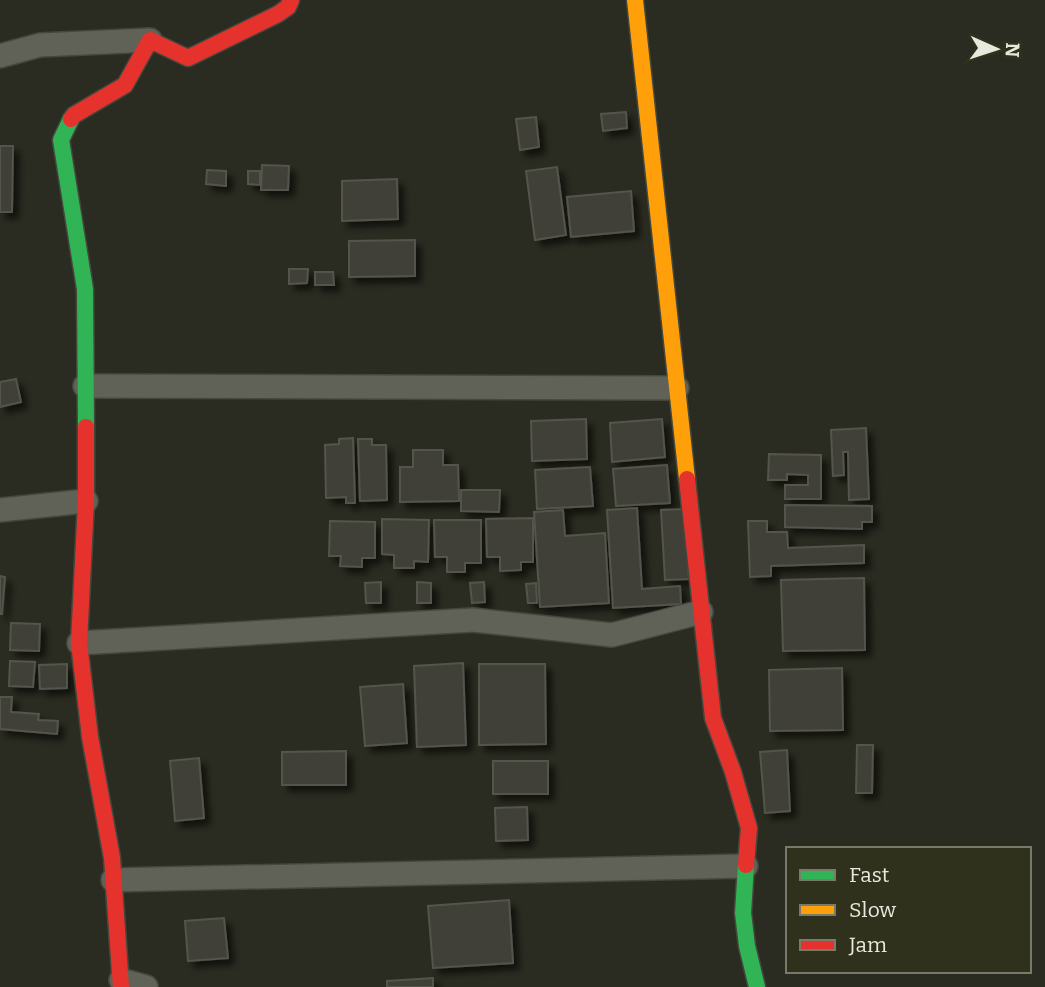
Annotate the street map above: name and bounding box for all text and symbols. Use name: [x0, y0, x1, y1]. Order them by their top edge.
north arrow: [961, 14, 1031, 84]
text: N: [1001, 42, 1024, 58]
legend: [786, 847, 1031, 973]
text: Fast: [849, 862, 890, 888]
text: Slow: [849, 897, 896, 923]
text: Jam: [848, 932, 887, 958]

